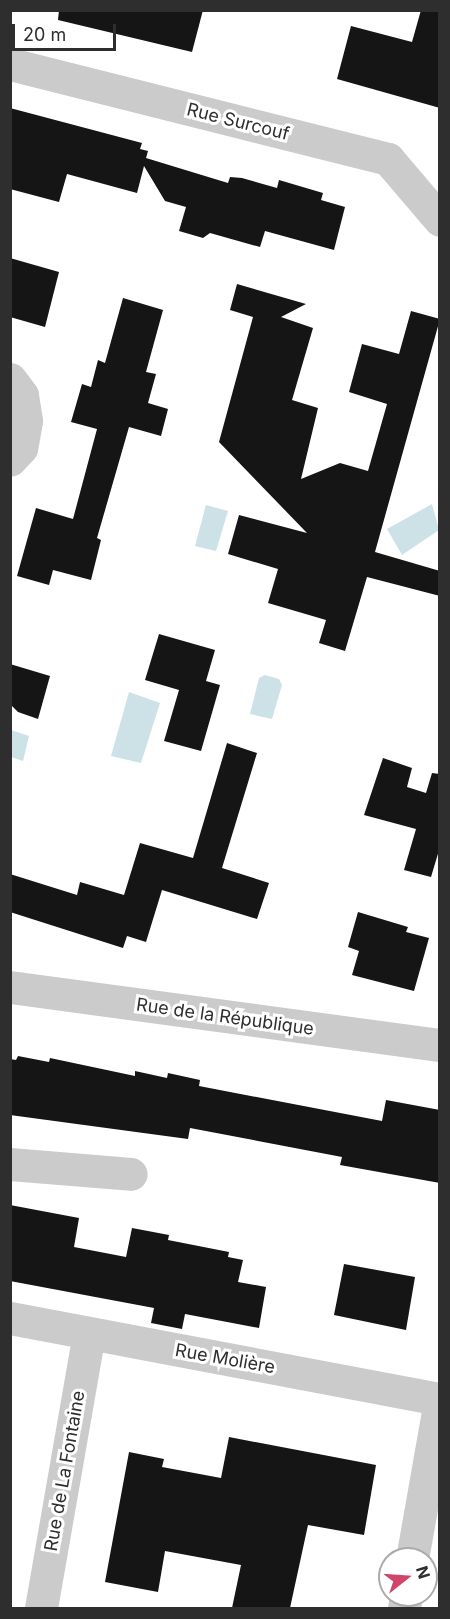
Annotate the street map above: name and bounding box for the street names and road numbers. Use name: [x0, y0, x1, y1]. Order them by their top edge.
street label: Rue Surcouf: [185, 99, 291, 145]
street label: Rue de la République: [135, 994, 315, 1040]
street label: Rue Molière: [173, 1340, 277, 1378]
street label: Rue de La Fontaine: [40, 1389, 90, 1553]

